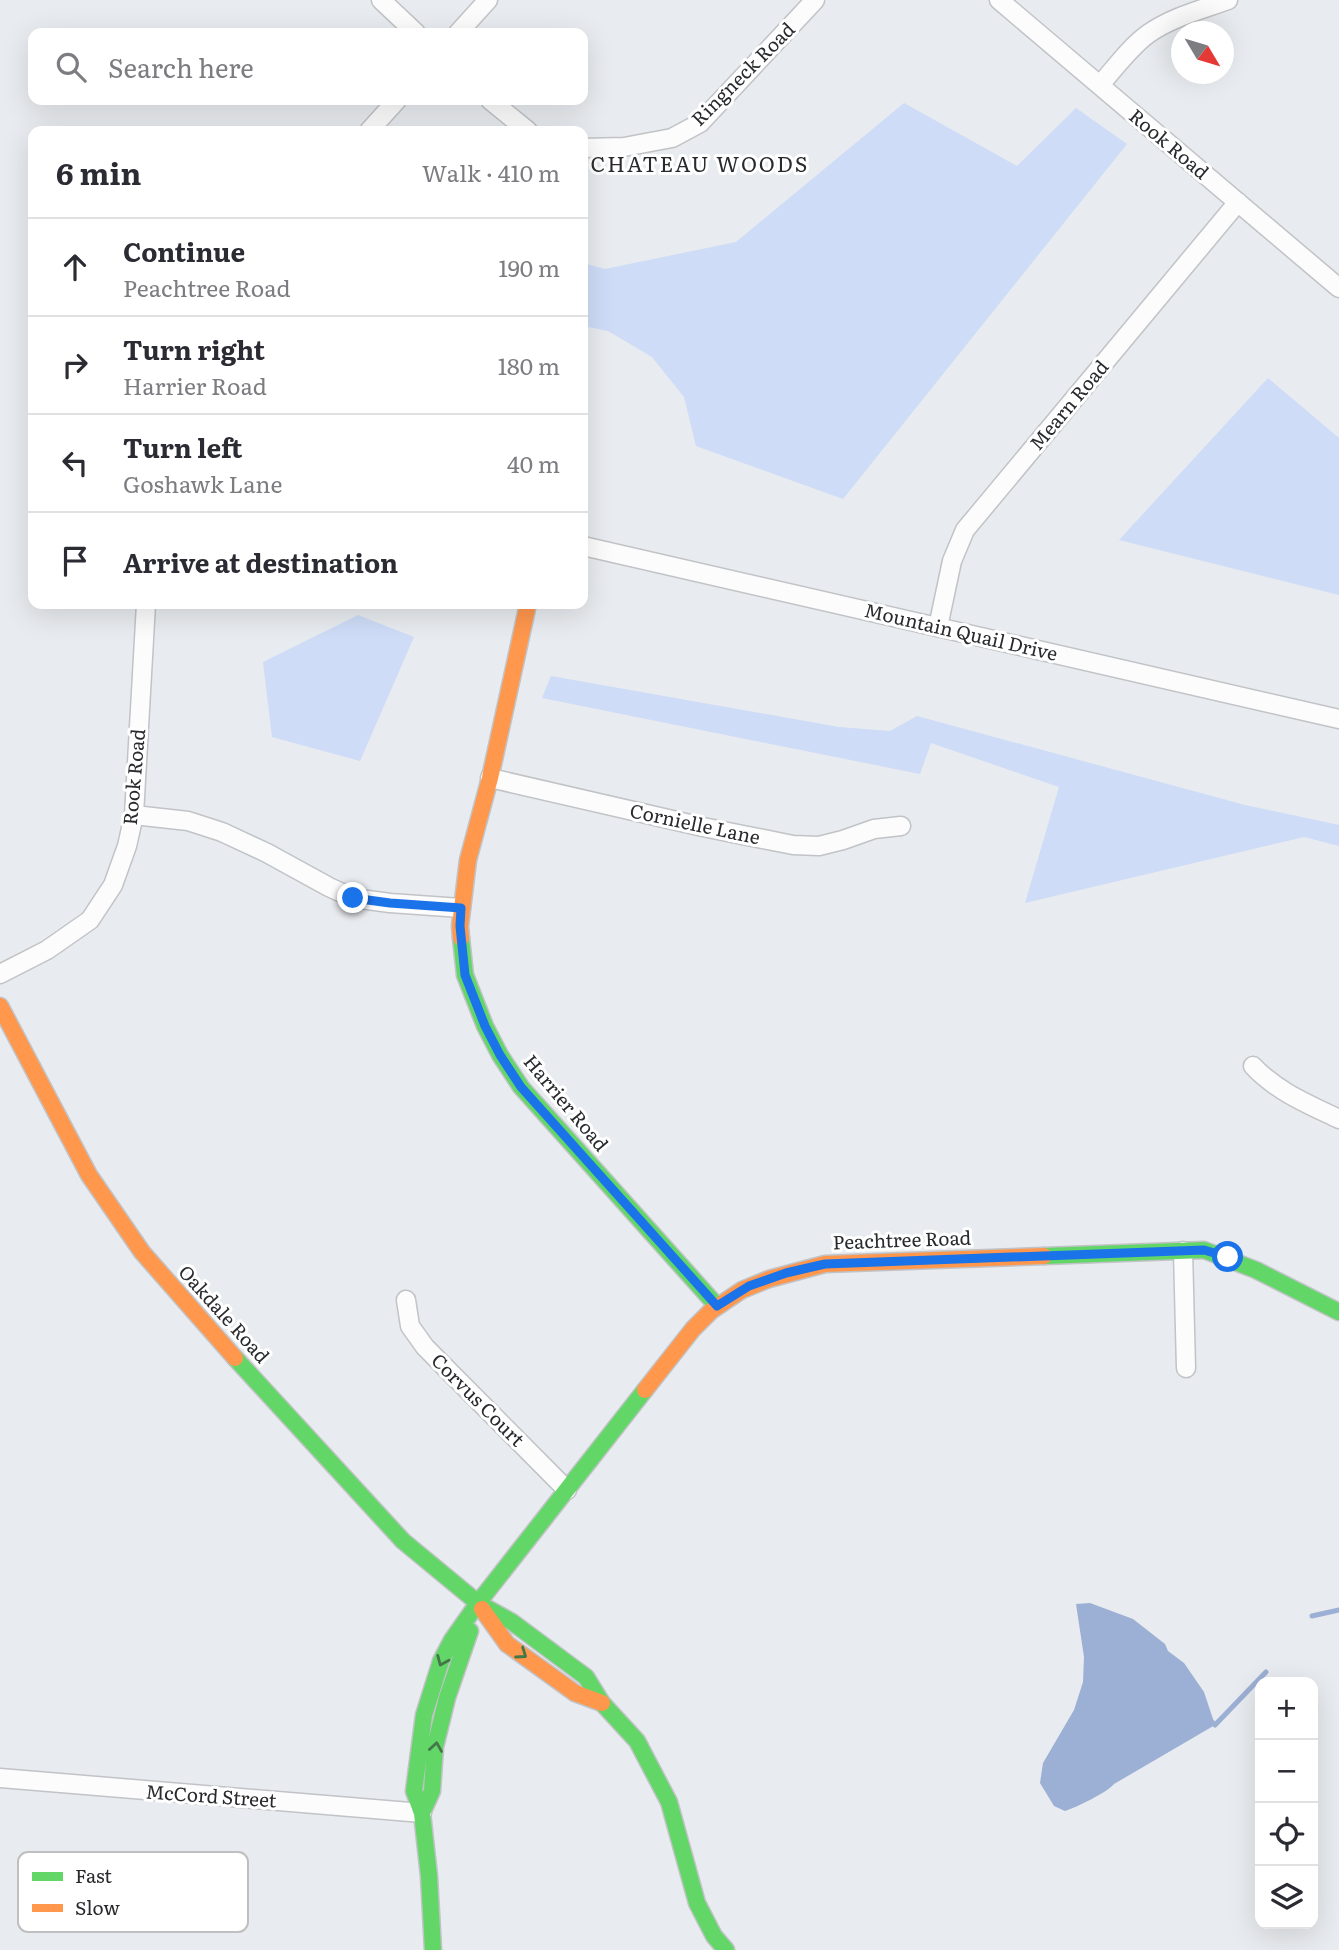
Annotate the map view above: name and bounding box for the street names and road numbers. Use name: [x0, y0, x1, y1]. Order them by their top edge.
street label: Ringneck Road: [684, 15, 801, 131]
street label: Rook Road: [1124, 101, 1216, 185]
street label: Mearn Road: [1022, 353, 1115, 456]
street label: Mountain Quail Drive: [862, 595, 1061, 667]
street label: Rook Road: [115, 727, 151, 826]
street label: Cornielle Lane: [628, 796, 763, 851]
street label: Harrier Road: [518, 1048, 616, 1157]
street label: Peachtree Road: [832, 1223, 972, 1255]
street label: Oakdale Road: [173, 1258, 277, 1369]
street label: Corvus Court: [426, 1346, 532, 1453]
street label: McCord Street: [145, 1776, 278, 1814]

